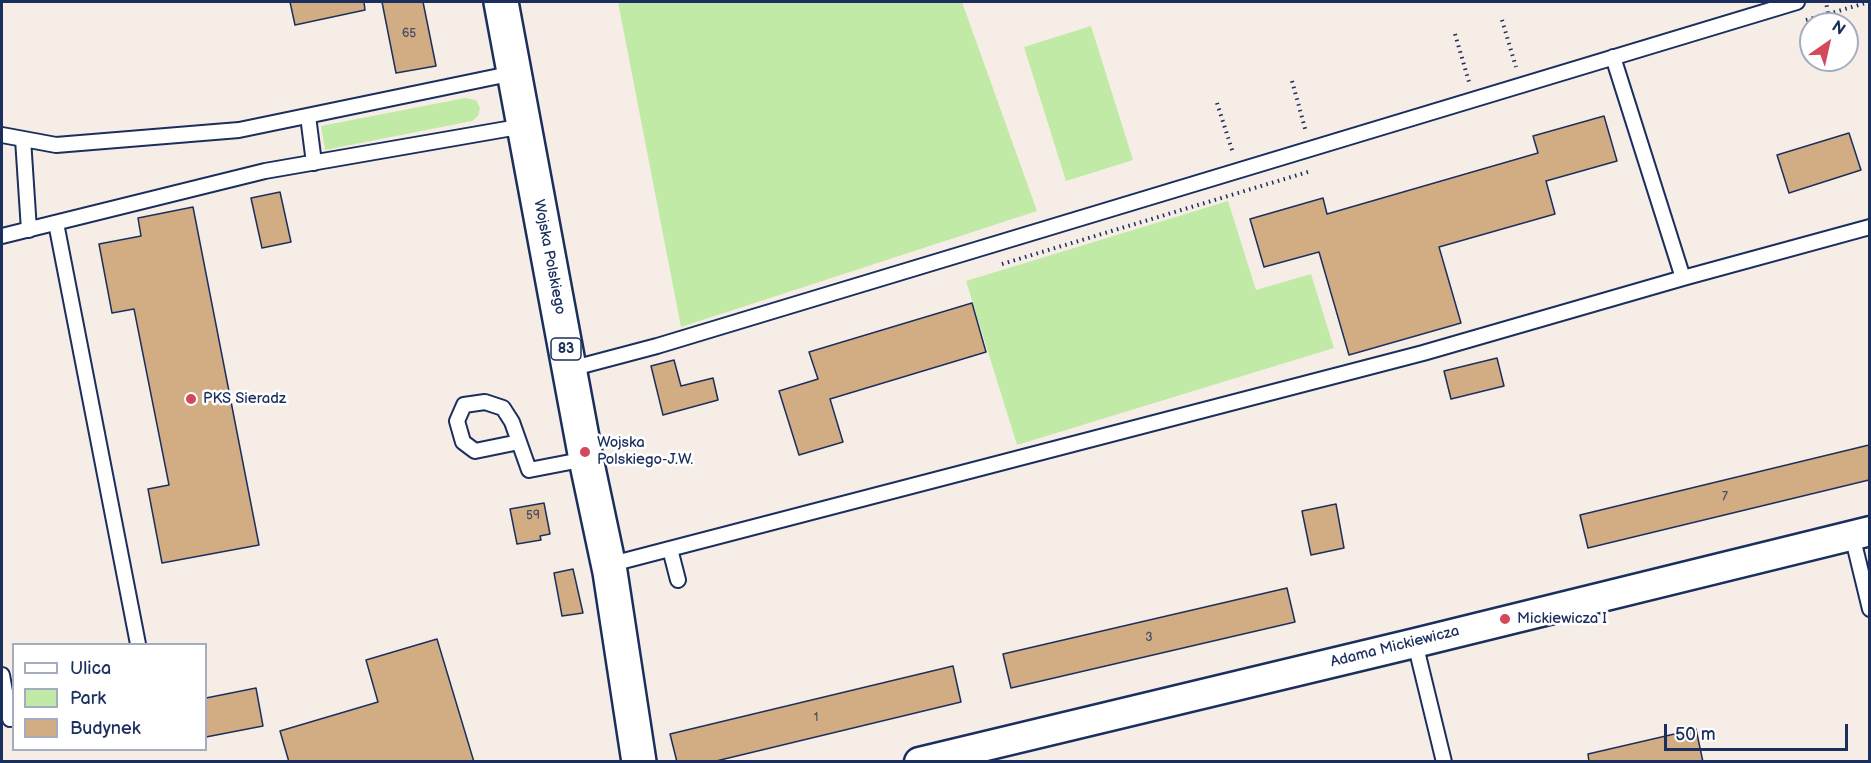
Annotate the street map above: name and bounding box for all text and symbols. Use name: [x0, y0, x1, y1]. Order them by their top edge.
north arrow: [1799, 12, 1859, 72]
text: N: [1828, 17, 1849, 40]
house number: 65: [402, 27, 416, 41]
street label: Wojska Polskiego: [529, 198, 569, 316]
road number: 83: [551, 338, 581, 360]
place label: PKS Sieradz: [203, 390, 286, 408]
marker: PKS Sieradz: [184, 392, 198, 406]
place label: Wojska Polskiego-J.W.: [597, 434, 693, 469]
marker: Wojska Polskiego-J.W.: [578, 445, 592, 459]
house number: 7: [1722, 490, 1728, 504]
house number: 59: [526, 509, 540, 523]
place label: Mickiewicza I: [1517, 610, 1607, 628]
marker: Mickiewicza I: [1498, 612, 1512, 626]
street label: Adama Mickiewicza: [1329, 622, 1461, 672]
house number: 3: [1145, 631, 1153, 645]
legend: [12, 643, 207, 751]
text: Ulica: [70, 658, 111, 679]
text: Park: [70, 688, 106, 709]
house number: 1: [814, 711, 818, 725]
scale bar: [1667, 712, 1852, 750]
text: Budynek: [70, 718, 140, 739]
text: 50 m: [1675, 724, 1716, 745]

